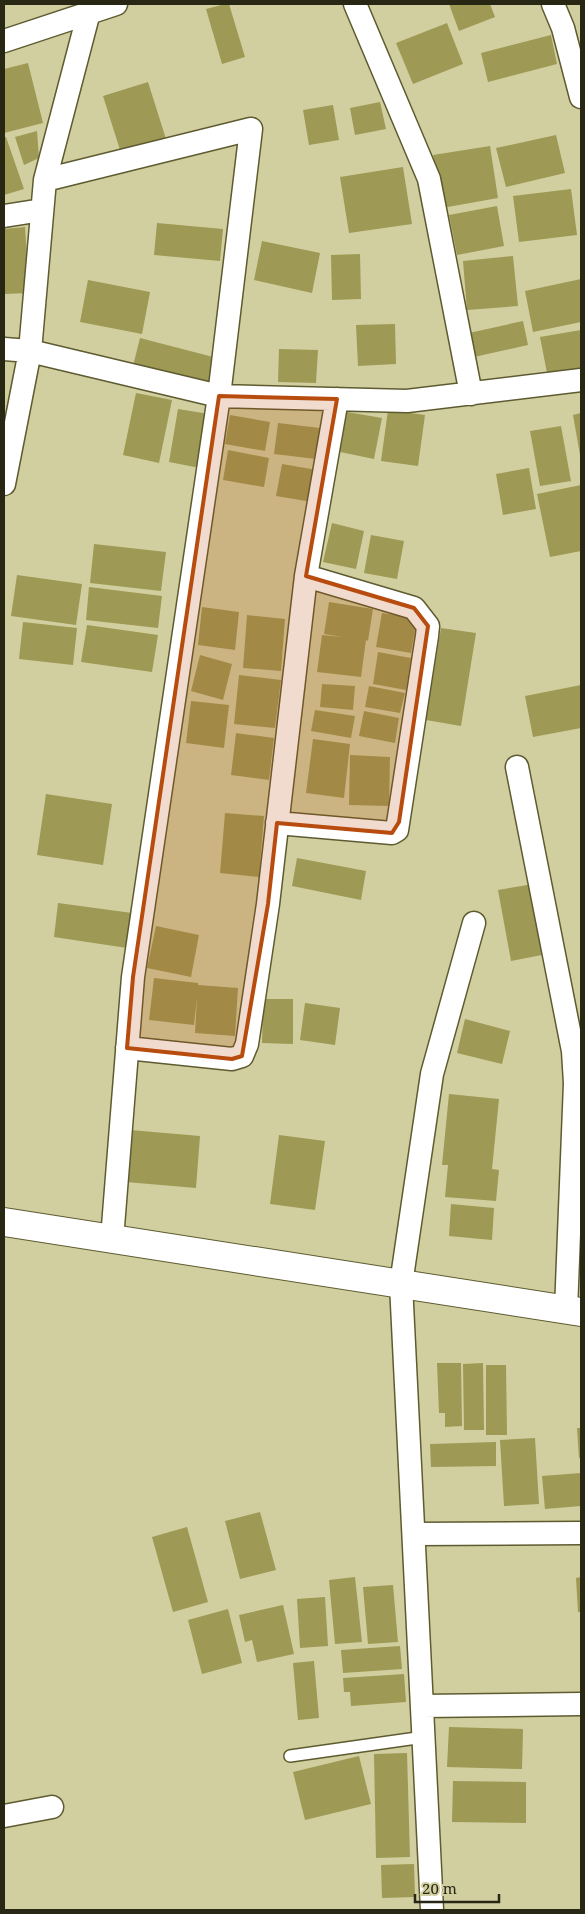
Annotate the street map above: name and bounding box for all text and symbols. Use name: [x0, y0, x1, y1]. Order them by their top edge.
scale bar: [415, 1872, 499, 1904]
text: 20 m: [422, 1878, 457, 1898]

